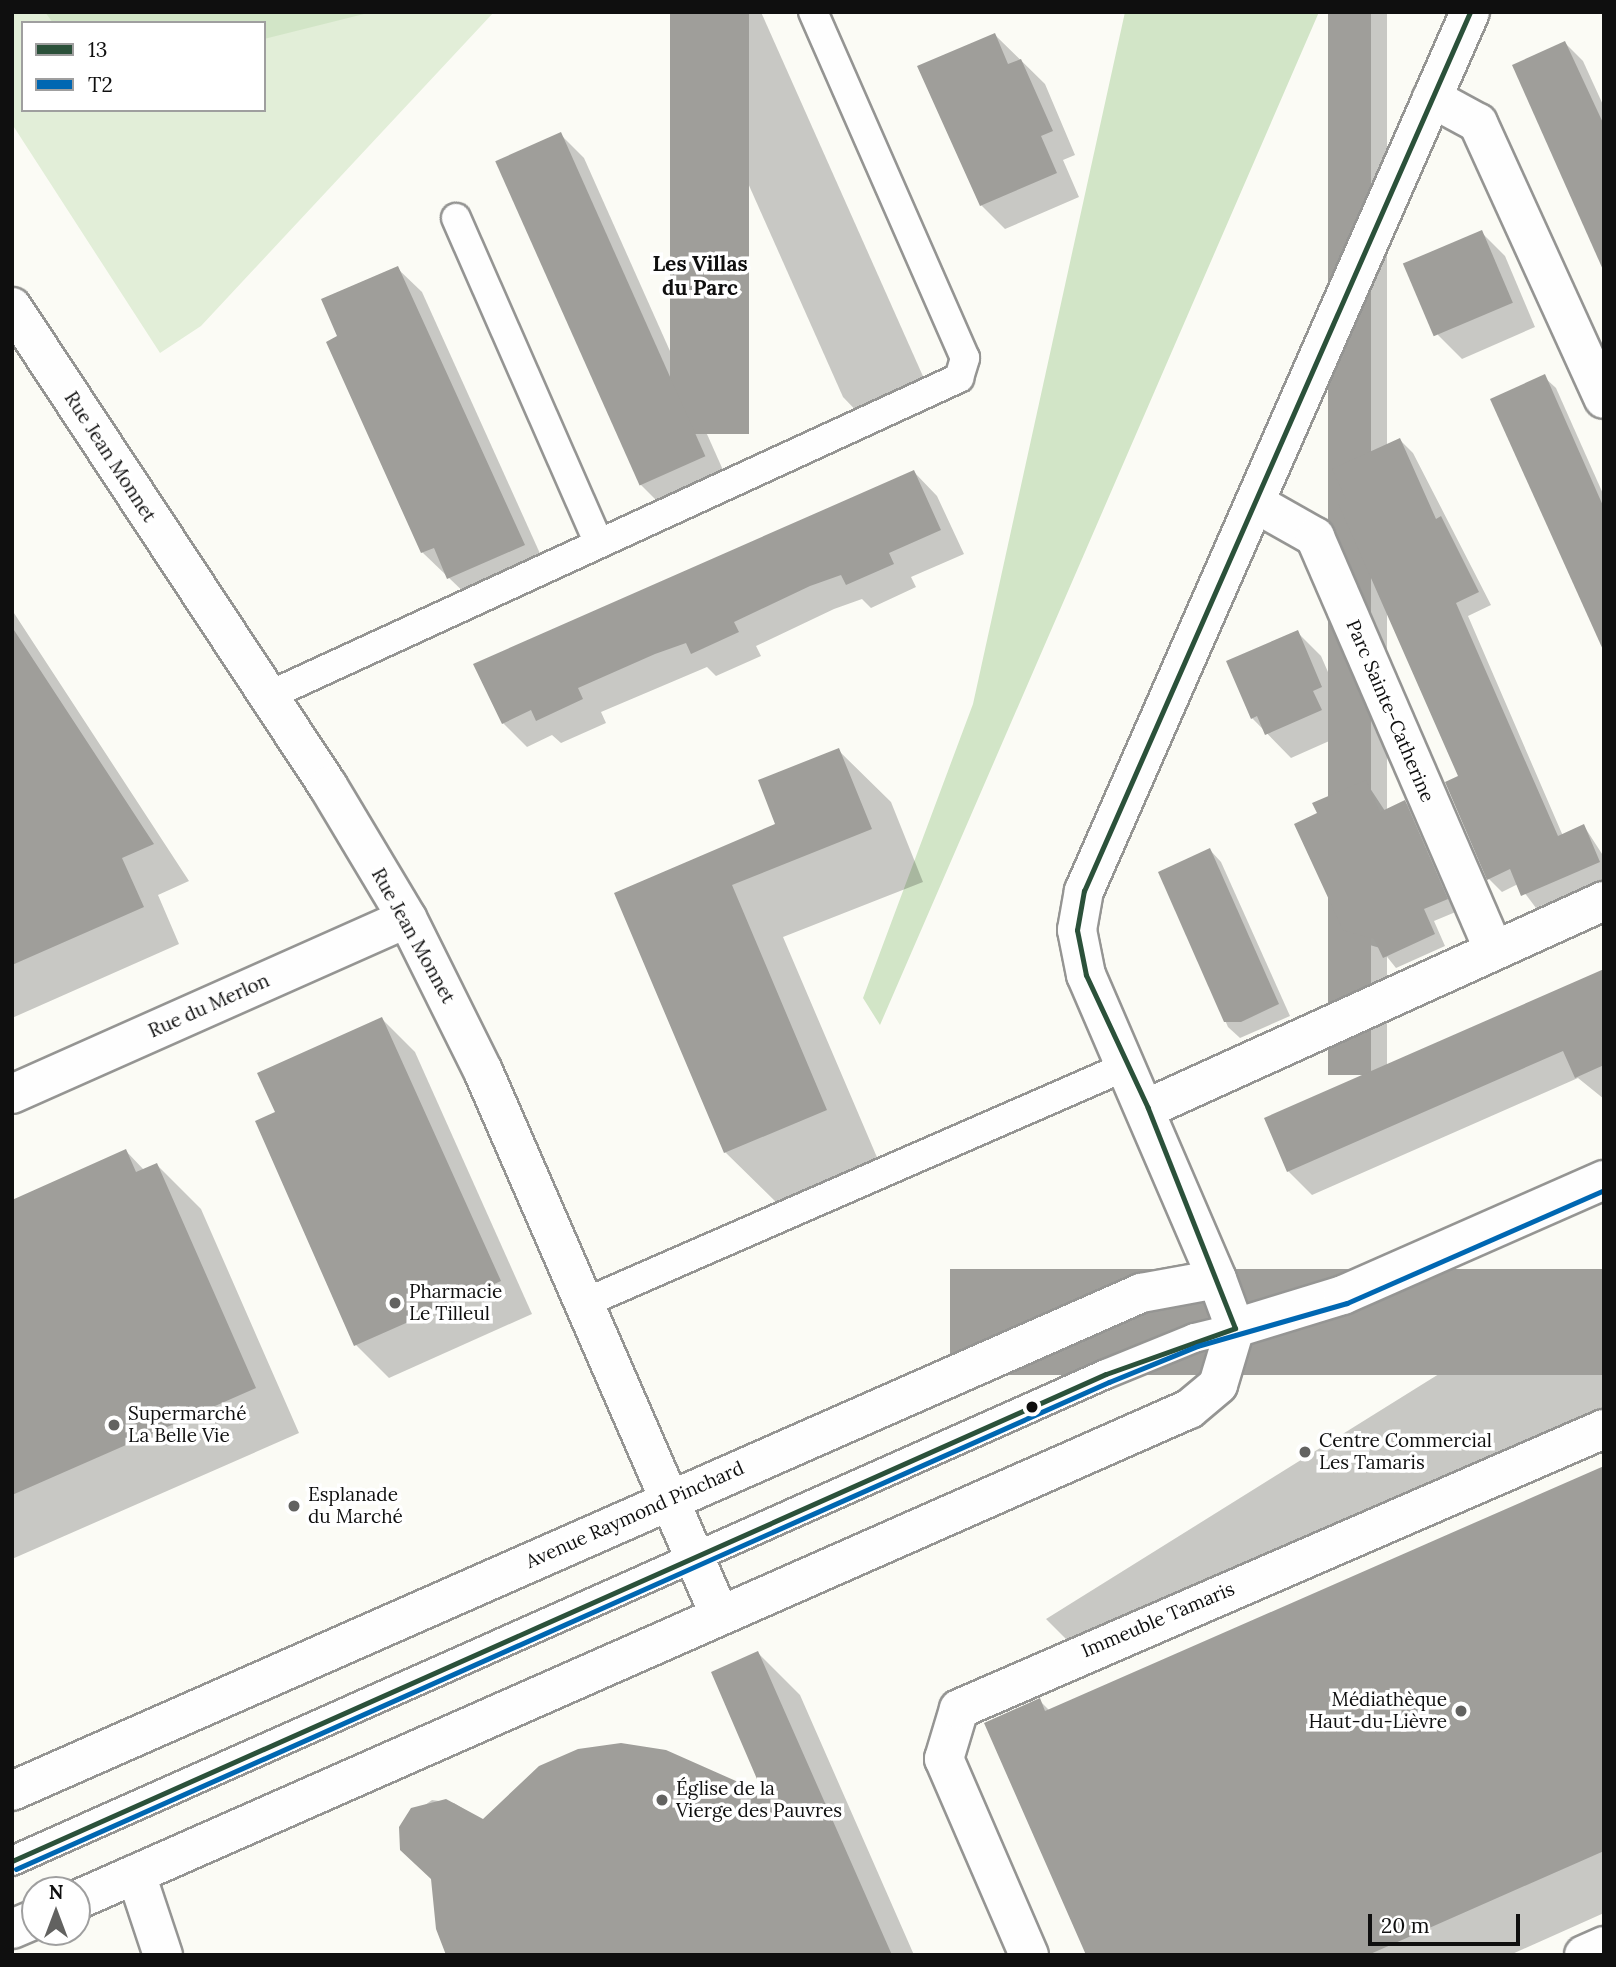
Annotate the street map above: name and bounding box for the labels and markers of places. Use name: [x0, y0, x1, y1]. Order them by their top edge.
place label: Pharmacie Le Tilleul: [409, 1281, 502, 1325]
marker: Pharmacie Le Tilleul: [387, 1295, 403, 1311]
unlabelled marker: [1025, 1400, 1039, 1414]
place label: Supermarché La Belle Vie: [128, 1403, 247, 1447]
marker: Supermarché La Belle Vie: [106, 1417, 122, 1433]
place label: Centre Commercial Les Tamaris: [1319, 1430, 1492, 1474]
marker: Centre Commercial Les Tamaris: [1297, 1444, 1313, 1460]
place label: Esplanade du Marché: [308, 1484, 403, 1528]
marker: Esplanade du Marché: [286, 1498, 302, 1514]
place label: Médiathèque Haut-du-Lièvre: [1308, 1689, 1447, 1733]
marker: Médiathèque Haut-du-Lièvre: [1453, 1703, 1469, 1719]
place label: Église de la Vierge des Pauvres: [676, 1778, 842, 1822]
marker: Église de la Vierge des Pauvres: [654, 1792, 670, 1808]

